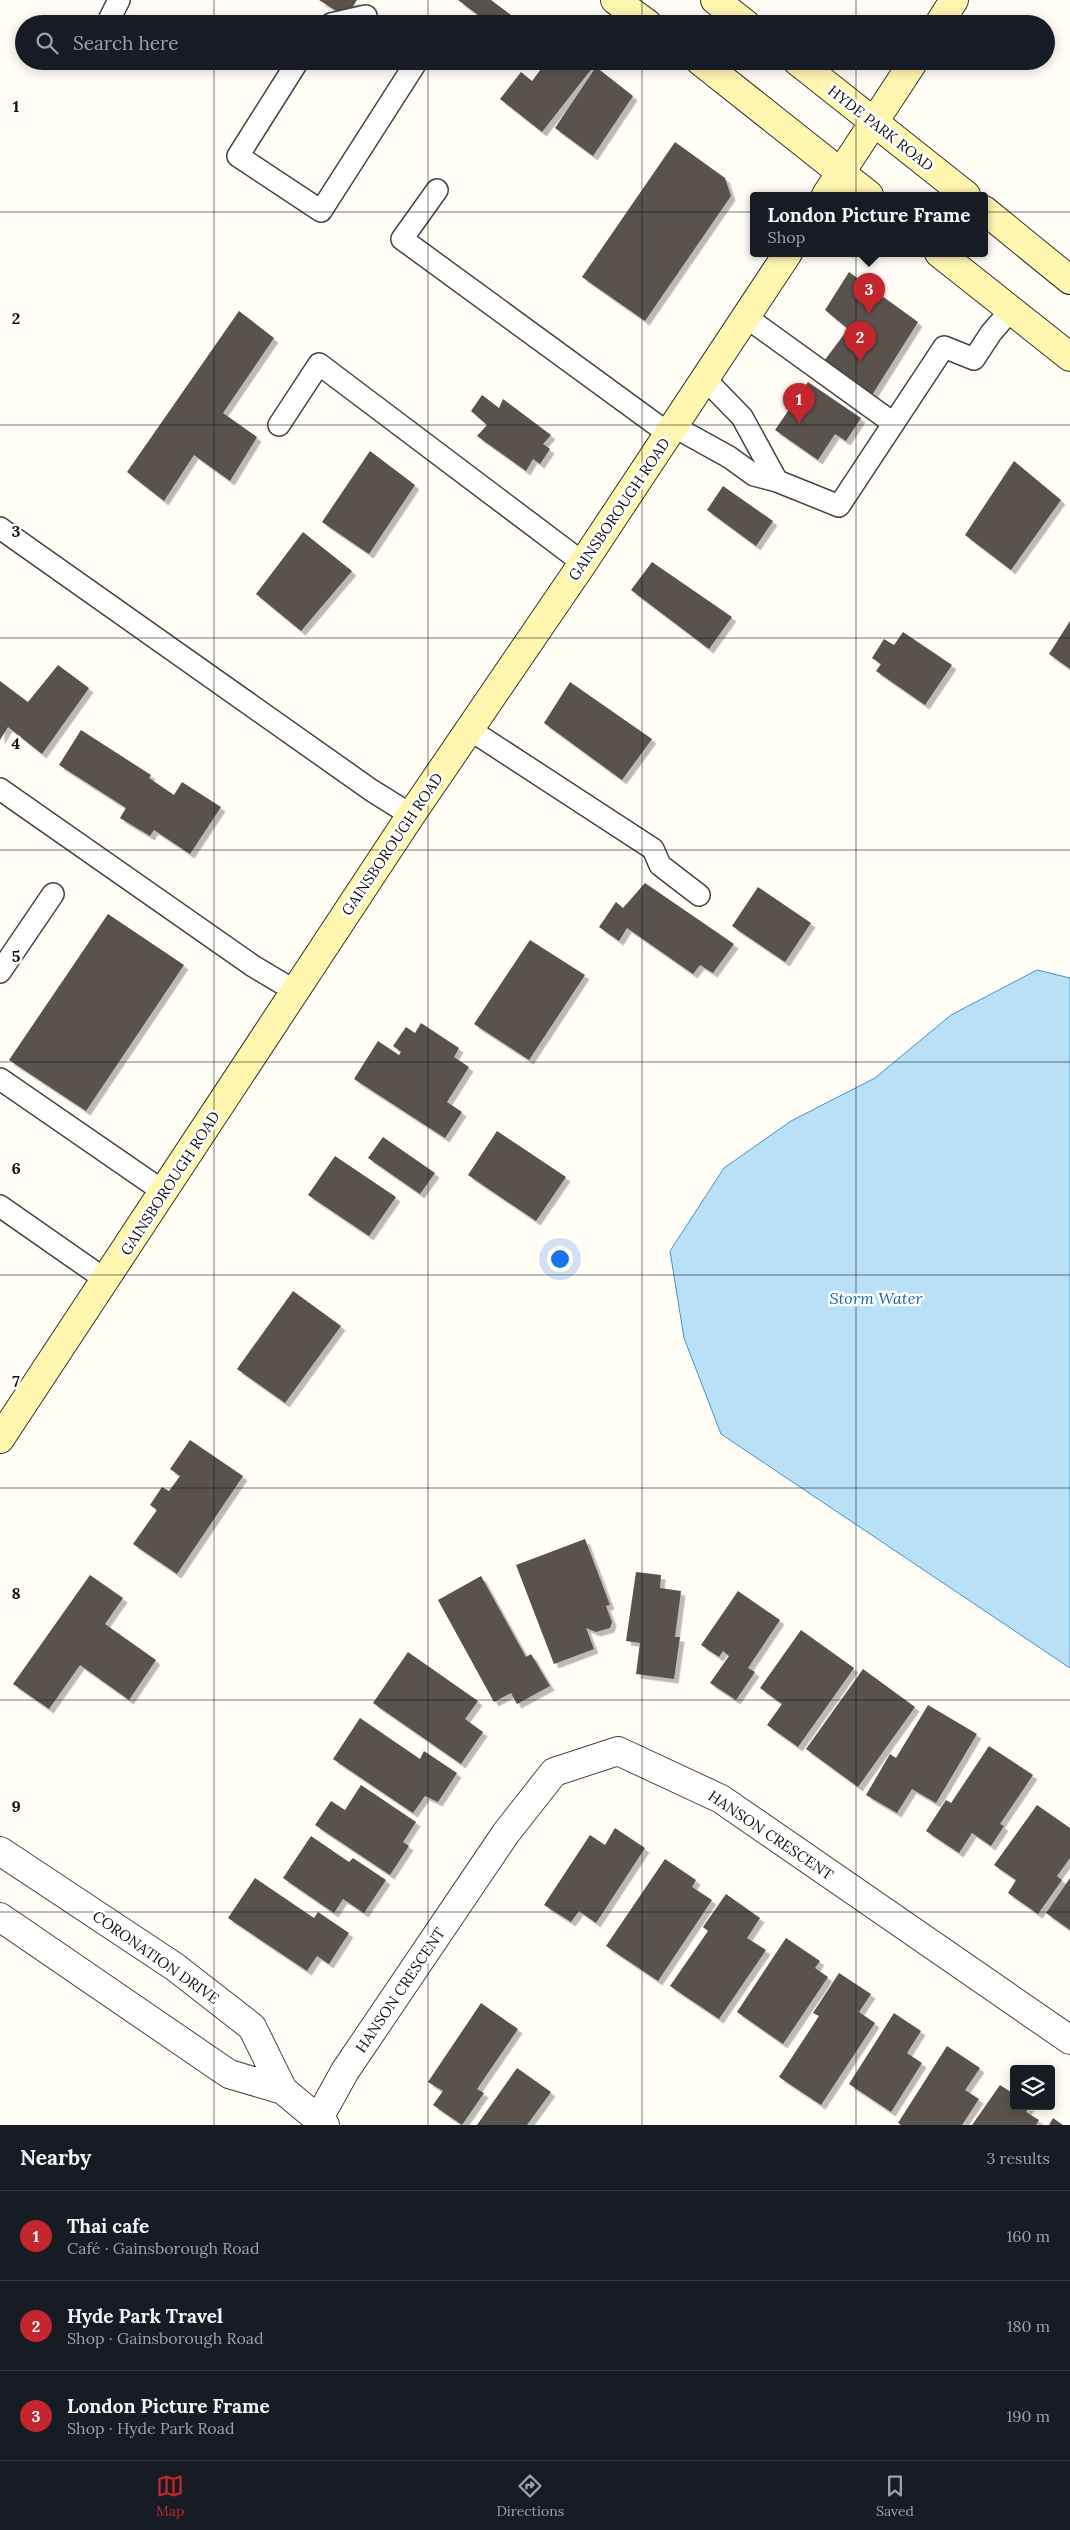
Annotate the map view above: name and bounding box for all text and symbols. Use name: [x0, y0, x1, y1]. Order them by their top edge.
search box: [15, 15, 1055, 70]
icon: search: [33, 29, 61, 57]
text: Search here: [73, 31, 179, 55]
street label: HYDE PARK ROAD: [824, 81, 938, 175]
text: 1: [13, 96, 19, 116]
popup: [750, 192, 988, 257]
text: London Picture Frame: [768, 203, 970, 227]
text: Shop: [768, 227, 805, 247]
pin: 3: [853, 273, 885, 314]
text: 2: [12, 308, 20, 328]
pin: 2: [844, 321, 876, 362]
pin: 1: [783, 383, 815, 424]
street label: GAINSBOROUGH ROAD: [564, 434, 674, 584]
text: 3: [12, 521, 21, 541]
text: 4: [12, 733, 21, 753]
street label: GAINSBOROUGH ROAD: [337, 769, 447, 919]
text: 5: [12, 946, 21, 966]
street label: GAINSBOROUGH ROAD: [116, 1107, 224, 1259]
text: 6: [11, 1158, 21, 1178]
your location: [547, 1246, 573, 1272]
water label: Storm Water: [829, 1288, 923, 1308]
text: 7: [12, 1371, 20, 1391]
text: 8: [11, 1583, 21, 1603]
street label: HANSON CRESCENT: [705, 1786, 837, 1884]
text: 9: [11, 1796, 21, 1816]
street label: CORONATION DRIVE: [89, 1906, 223, 2008]
street label: HANSON CRESCENT: [351, 1924, 449, 2056]
map controls: [1010, 2065, 1055, 2110]
button: layers: [1010, 2065, 1055, 2110]
text: Nearby: [20, 2144, 91, 2171]
text: 3 results: [986, 2148, 1050, 2168]
text: Thai cafe: [67, 2214, 149, 2238]
text: 1: [33, 2226, 39, 2246]
text: 160 m: [1006, 2226, 1050, 2246]
text: Café · Gainsborough Road: [67, 2238, 259, 2258]
text: Hyde Park Travel: [67, 2304, 223, 2328]
text: 2: [32, 2316, 40, 2336]
text: 180 m: [1007, 2316, 1050, 2336]
text: Shop · Gainsborough Road: [67, 2328, 264, 2348]
text: London Picture Frame: [67, 2394, 270, 2418]
text: 3: [32, 2406, 40, 2426]
text: 190 m: [1006, 2406, 1050, 2426]
text: Shop · Hyde Park Road: [67, 2418, 235, 2438]
tab: Map: [156, 2472, 184, 2520]
tab: Directions: [496, 2472, 564, 2520]
tab: Saved: [876, 2472, 914, 2520]

